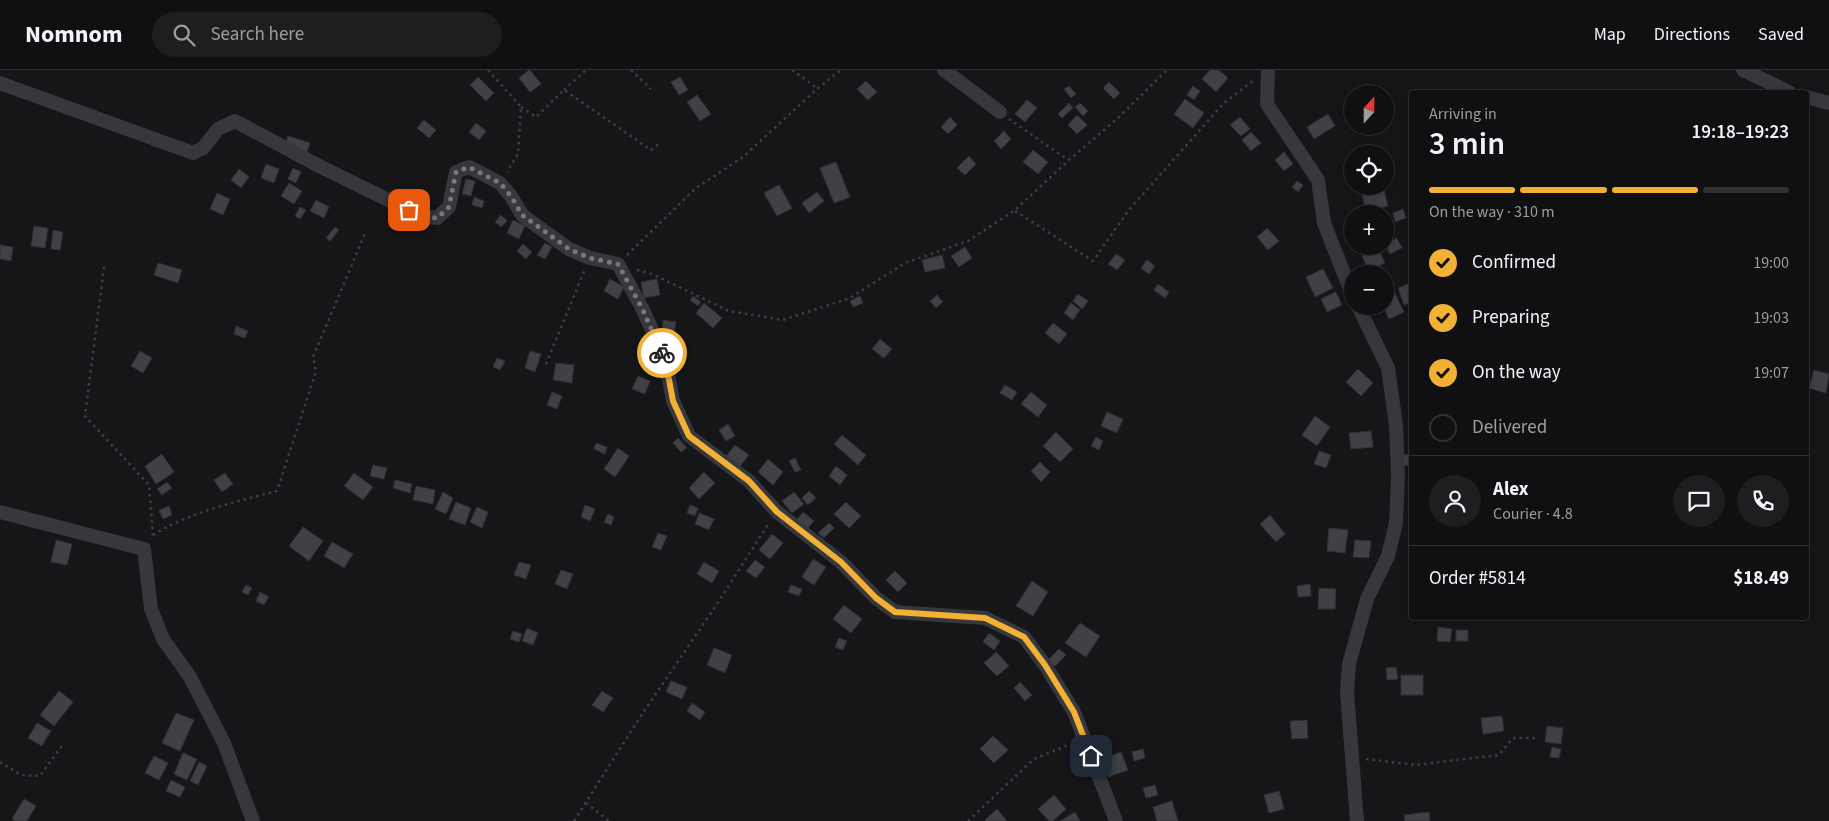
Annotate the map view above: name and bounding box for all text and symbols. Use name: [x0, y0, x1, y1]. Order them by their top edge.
search box: [152, 12, 502, 57]
text: Nomnom: [25, 17, 122, 52]
icon: search: [170, 21, 198, 49]
text: Search here: [210, 21, 304, 48]
text: Map: [1594, 22, 1626, 47]
text: Directions: [1654, 22, 1730, 47]
text: Saved: [1758, 22, 1804, 47]
north arrow: [1344, 85, 1394, 135]
map controls: [1344, 85, 1394, 315]
text: Arriving in: [1429, 103, 1497, 125]
text: 19:18–19:23: [1691, 119, 1789, 146]
text: 3 min: [1429, 121, 1505, 167]
button: locate: [1344, 145, 1394, 195]
pin: [388, 189, 430, 231]
icon: bag: [395, 196, 423, 224]
text: On the way · 310 m: [1429, 201, 1554, 223]
button: +: [1344, 205, 1394, 255]
icon: check: [1429, 249, 1457, 277]
text: Confirmed: [1472, 249, 1556, 276]
text: 19:00: [1753, 252, 1789, 274]
button: −: [1344, 265, 1394, 315]
icon: check: [1429, 304, 1457, 332]
text: Preparing: [1472, 304, 1550, 331]
text: 19:03: [1753, 307, 1789, 329]
courier: [637, 328, 687, 378]
icon: bike: [648, 339, 676, 367]
icon: check: [1429, 359, 1457, 387]
text: On the way: [1472, 359, 1561, 386]
text: 19:07: [1753, 362, 1789, 384]
text: Delivered: [1472, 414, 1547, 441]
button: person: [1429, 475, 1481, 527]
button: chat: [1673, 475, 1725, 527]
button: phone: [1737, 475, 1789, 527]
text: Alex: [1493, 476, 1529, 503]
text: Courier · 4.8: [1493, 503, 1573, 525]
text: Order #5814: [1429, 565, 1526, 592]
text: $18.49: [1733, 565, 1789, 592]
pin: [1070, 735, 1112, 777]
icon: home: [1077, 742, 1105, 770]

